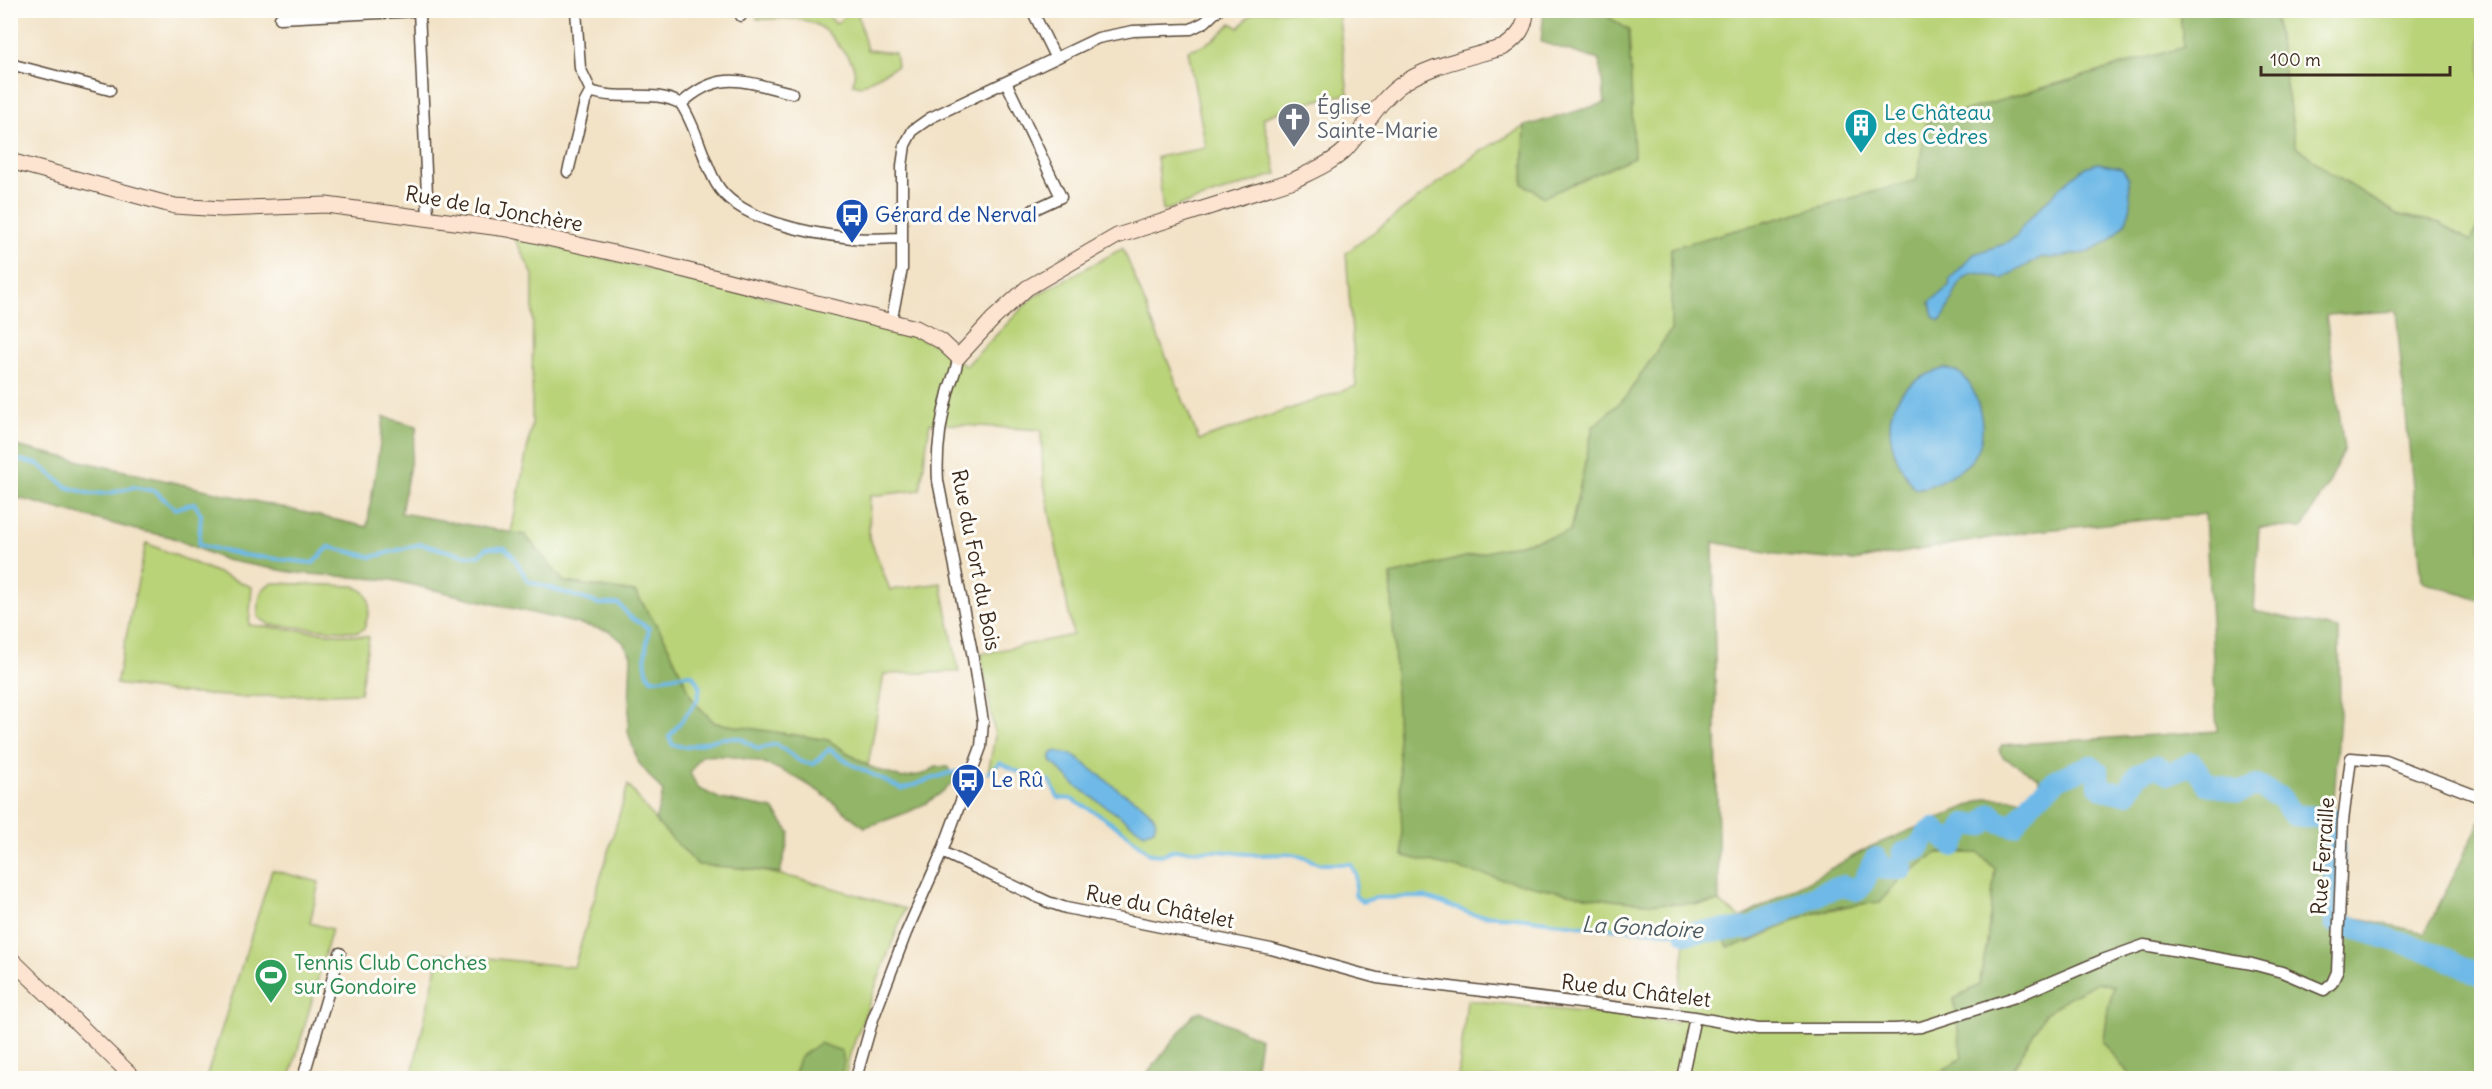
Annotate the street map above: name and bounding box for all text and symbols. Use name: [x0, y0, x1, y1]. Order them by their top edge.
scale bar: [2261, 39, 2450, 77]
text: 100 m: [2270, 48, 2321, 71]
place label: Église Sainte-Marie: [1317, 93, 1438, 144]
place label: Le Château des Cèdres: [1884, 99, 1991, 150]
church icon: Église Sainte-Marie: [1276, 101, 1312, 148]
building icon: Le Château des Cèdres: [1843, 107, 1879, 154]
street label: Rue de la Jonchère: [403, 180, 585, 237]
bus stop icon: Gérard de Nerval: [834, 197, 870, 244]
place label: Gérard de Nerval: [875, 201, 1037, 228]
street label: Rue du Fort du Bois: [946, 467, 1007, 653]
bus stop icon: Le Rû: [950, 762, 986, 809]
place label: Le Rû: [991, 766, 1044, 793]
street label: Rue Ferraille: [2305, 796, 2340, 916]
street label: Rue du Châtelet: [1084, 879, 1237, 934]
water label: La Gondoire: [1581, 910, 1705, 944]
place label: Tennis Club Conches sur Gondoire: [294, 949, 487, 1000]
sports icon: Tennis Club Conches sur Gondoire: [253, 957, 289, 1004]
street label: Rue du Châtelet: [1560, 968, 1712, 1013]

